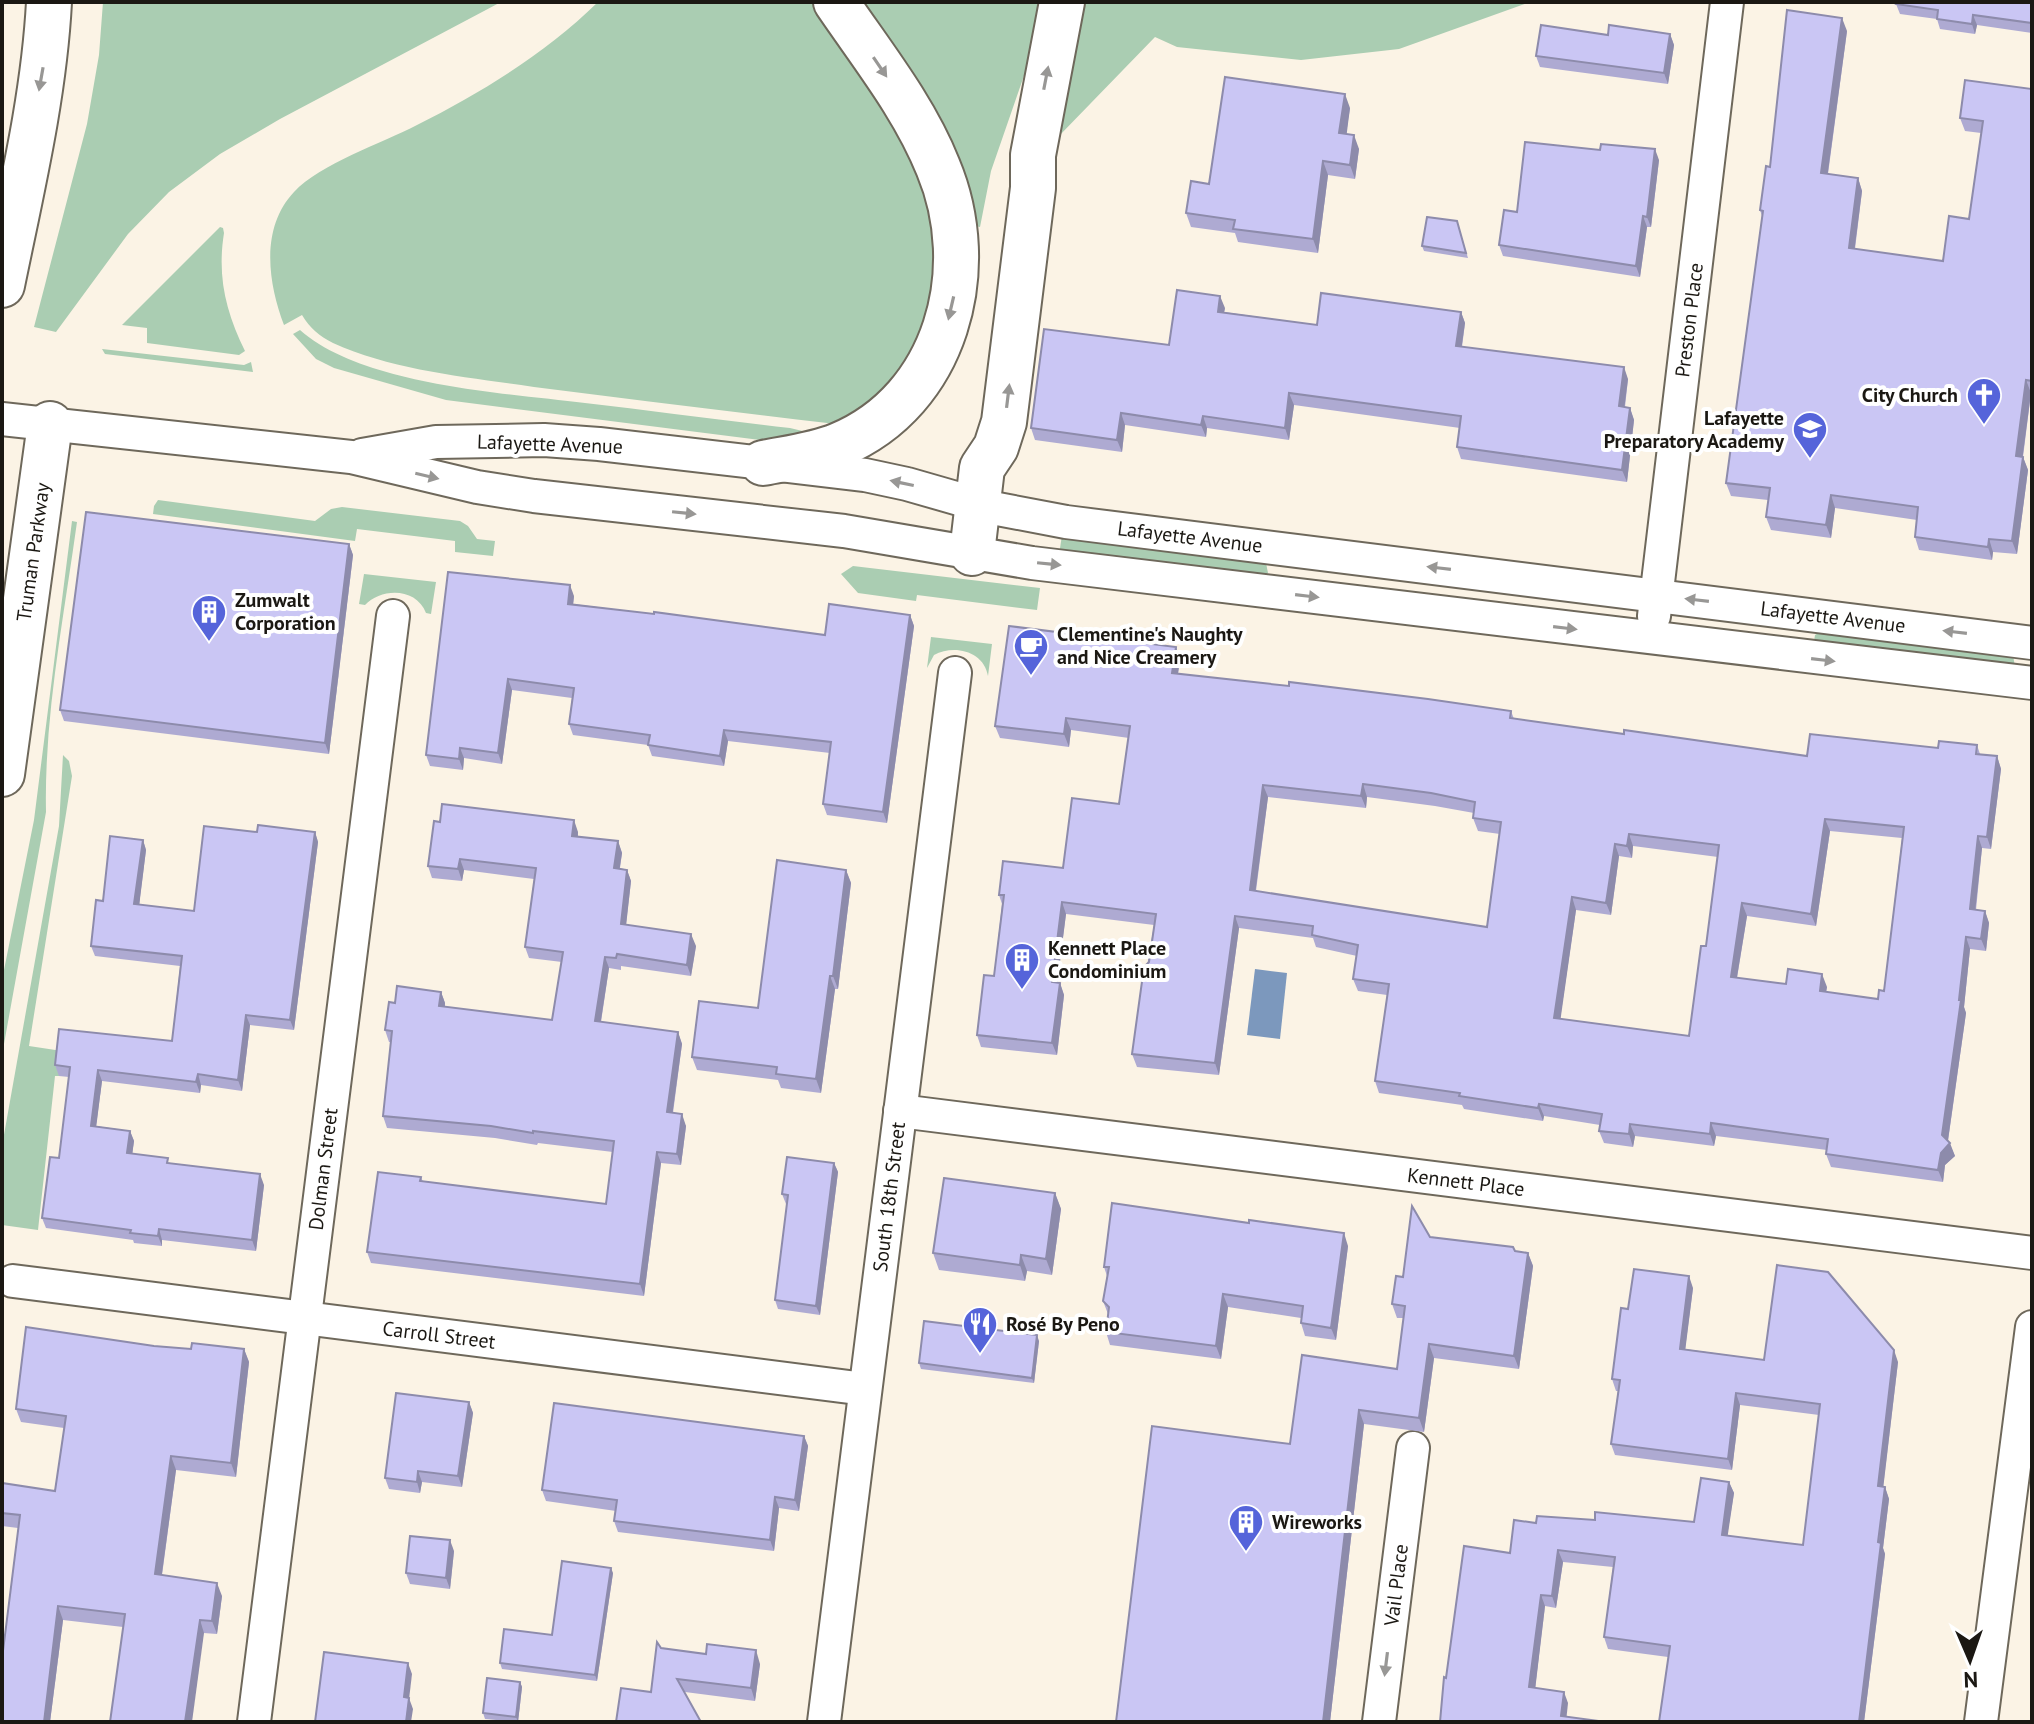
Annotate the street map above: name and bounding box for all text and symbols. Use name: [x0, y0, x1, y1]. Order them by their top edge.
one-way arrow: [872, 56, 887, 77]
one-way arrow: [1040, 66, 1052, 91]
one-way arrow: [34, 67, 47, 92]
street label: Preston Place: [1669, 261, 1709, 379]
one-way arrow: [944, 295, 957, 320]
church icon: City Church: [1965, 376, 2003, 426]
place label: City Church: [1862, 382, 1958, 408]
one-way arrow: [1001, 383, 1014, 408]
place label: Lafayette Preparatory Academy: [1604, 405, 1784, 454]
school or university icon: Lafayette Preparatory Academy: [1791, 410, 1829, 460]
street label: Lafayette Avenue: [477, 428, 623, 460]
one-way arrow: [414, 470, 439, 482]
one-way arrow: [889, 476, 914, 489]
street label: Truman Parkway: [10, 480, 56, 623]
one-way arrow: [672, 506, 697, 519]
street label: Lafayette Avenue: [1116, 515, 1264, 559]
one-way arrow: [1037, 558, 1062, 571]
one-way arrow: [1426, 561, 1451, 574]
place label: Zumwalt Corporation: [235, 587, 336, 636]
one-way arrow: [1295, 590, 1320, 603]
building icon: Zumwalt Corporation: [190, 593, 228, 643]
one-way arrow: [1684, 593, 1709, 606]
street label: Lafayette Avenue: [1759, 595, 1907, 639]
place label: Clementine's Naughty and Nice Creamery: [1057, 621, 1243, 670]
one-way arrow: [1553, 622, 1578, 635]
one-way arrow: [1942, 625, 1967, 638]
cafe icon: Clementine's Naughty and Nice Creamery: [1012, 627, 1050, 677]
one-way arrow: [1811, 653, 1836, 666]
place label: Kennett Place Condominium: [1048, 935, 1166, 984]
building icon: Kennett Place Condominium: [1003, 941, 1041, 991]
street label: Dolman Street: [303, 1106, 343, 1232]
street label: South 18th Street: [867, 1120, 911, 1274]
street label: Kennett Place: [1406, 1162, 1526, 1202]
restaurant icon: Rosé By Peno: [961, 1305, 999, 1355]
place label: Rosé By Peno: [1006, 1311, 1120, 1337]
street label: Carroll Street: [381, 1315, 497, 1355]
building icon: Wireworks: [1227, 1503, 1265, 1553]
place label: Wireworks: [1272, 1509, 1362, 1535]
street label: Vail Place: [1378, 1542, 1414, 1629]
north arrow: [1930, 1620, 2010, 1700]
one-way arrow: [1379, 1652, 1392, 1677]
text: N: [1963, 1666, 1978, 1694]

